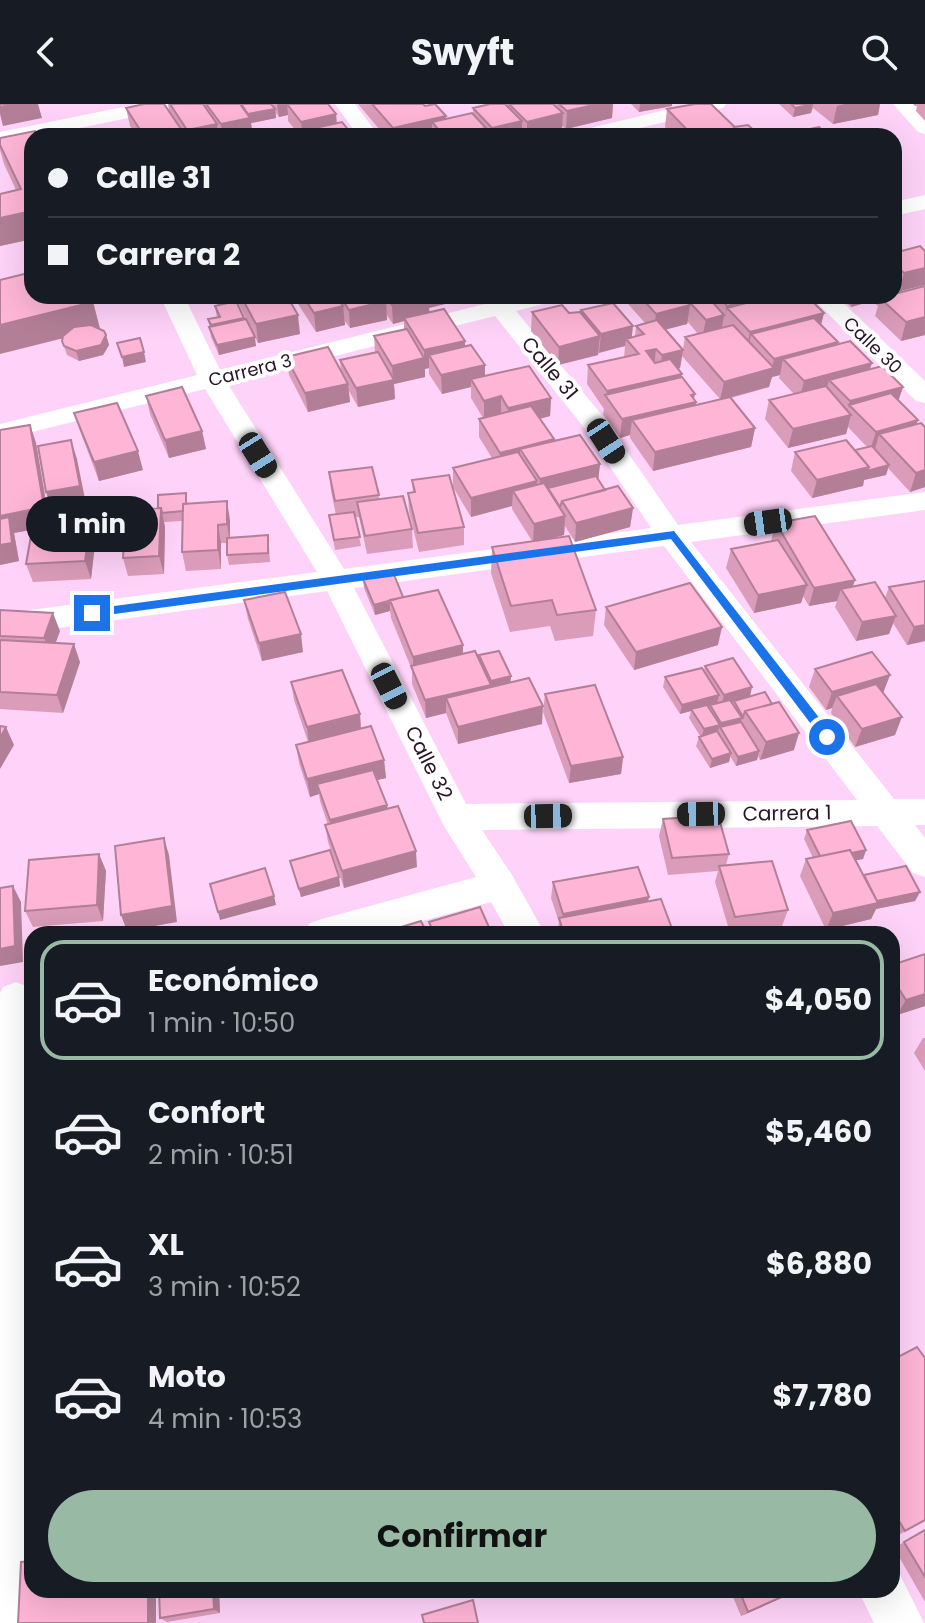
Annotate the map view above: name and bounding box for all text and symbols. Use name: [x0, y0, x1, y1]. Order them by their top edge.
text: Swyft: [411, 27, 514, 78]
icon: back: [24, 30, 68, 74]
icon: search: [857, 30, 901, 74]
text: Calle 31: [96, 156, 211, 199]
text: Carrera 2: [96, 233, 240, 276]
street label: Calle 30: [838, 311, 908, 379]
street label: Calle 31: [515, 330, 585, 406]
street label: Carrera 3: [206, 348, 294, 392]
car: [583, 414, 629, 468]
car: [235, 428, 281, 482]
callout: 1 min: [26, 497, 158, 553]
text: 1 min: [58, 506, 126, 542]
car: [743, 507, 793, 537]
route end: [74, 595, 110, 631]
car: [367, 659, 411, 713]
route start: [809, 719, 845, 755]
street label: Calle 32: [398, 721, 460, 805]
street label: Carrera 1: [742, 798, 832, 828]
car: [677, 802, 725, 826]
car: [524, 804, 572, 828]
text: Económico: [148, 959, 319, 1002]
icon: car: [52, 964, 124, 1036]
text: $4,050: [765, 978, 872, 1021]
text: 1 min · 10:50: [148, 1005, 295, 1041]
text: Confort: [148, 1091, 265, 1134]
icon: car: [52, 1096, 124, 1168]
text: $5,460: [765, 1110, 872, 1153]
text: 2 min · 10:51: [148, 1137, 294, 1173]
text: XL: [148, 1223, 184, 1266]
icon: car: [52, 1228, 124, 1300]
text: $6,880: [766, 1242, 872, 1285]
text: 3 min · 10:52: [148, 1269, 301, 1305]
text: Moto: [148, 1355, 226, 1398]
icon: car: [52, 1360, 124, 1432]
text: $7,780: [773, 1374, 872, 1417]
text: 4 min · 10:53: [148, 1401, 302, 1437]
button: Confirmar: [48, 1490, 876, 1582]

